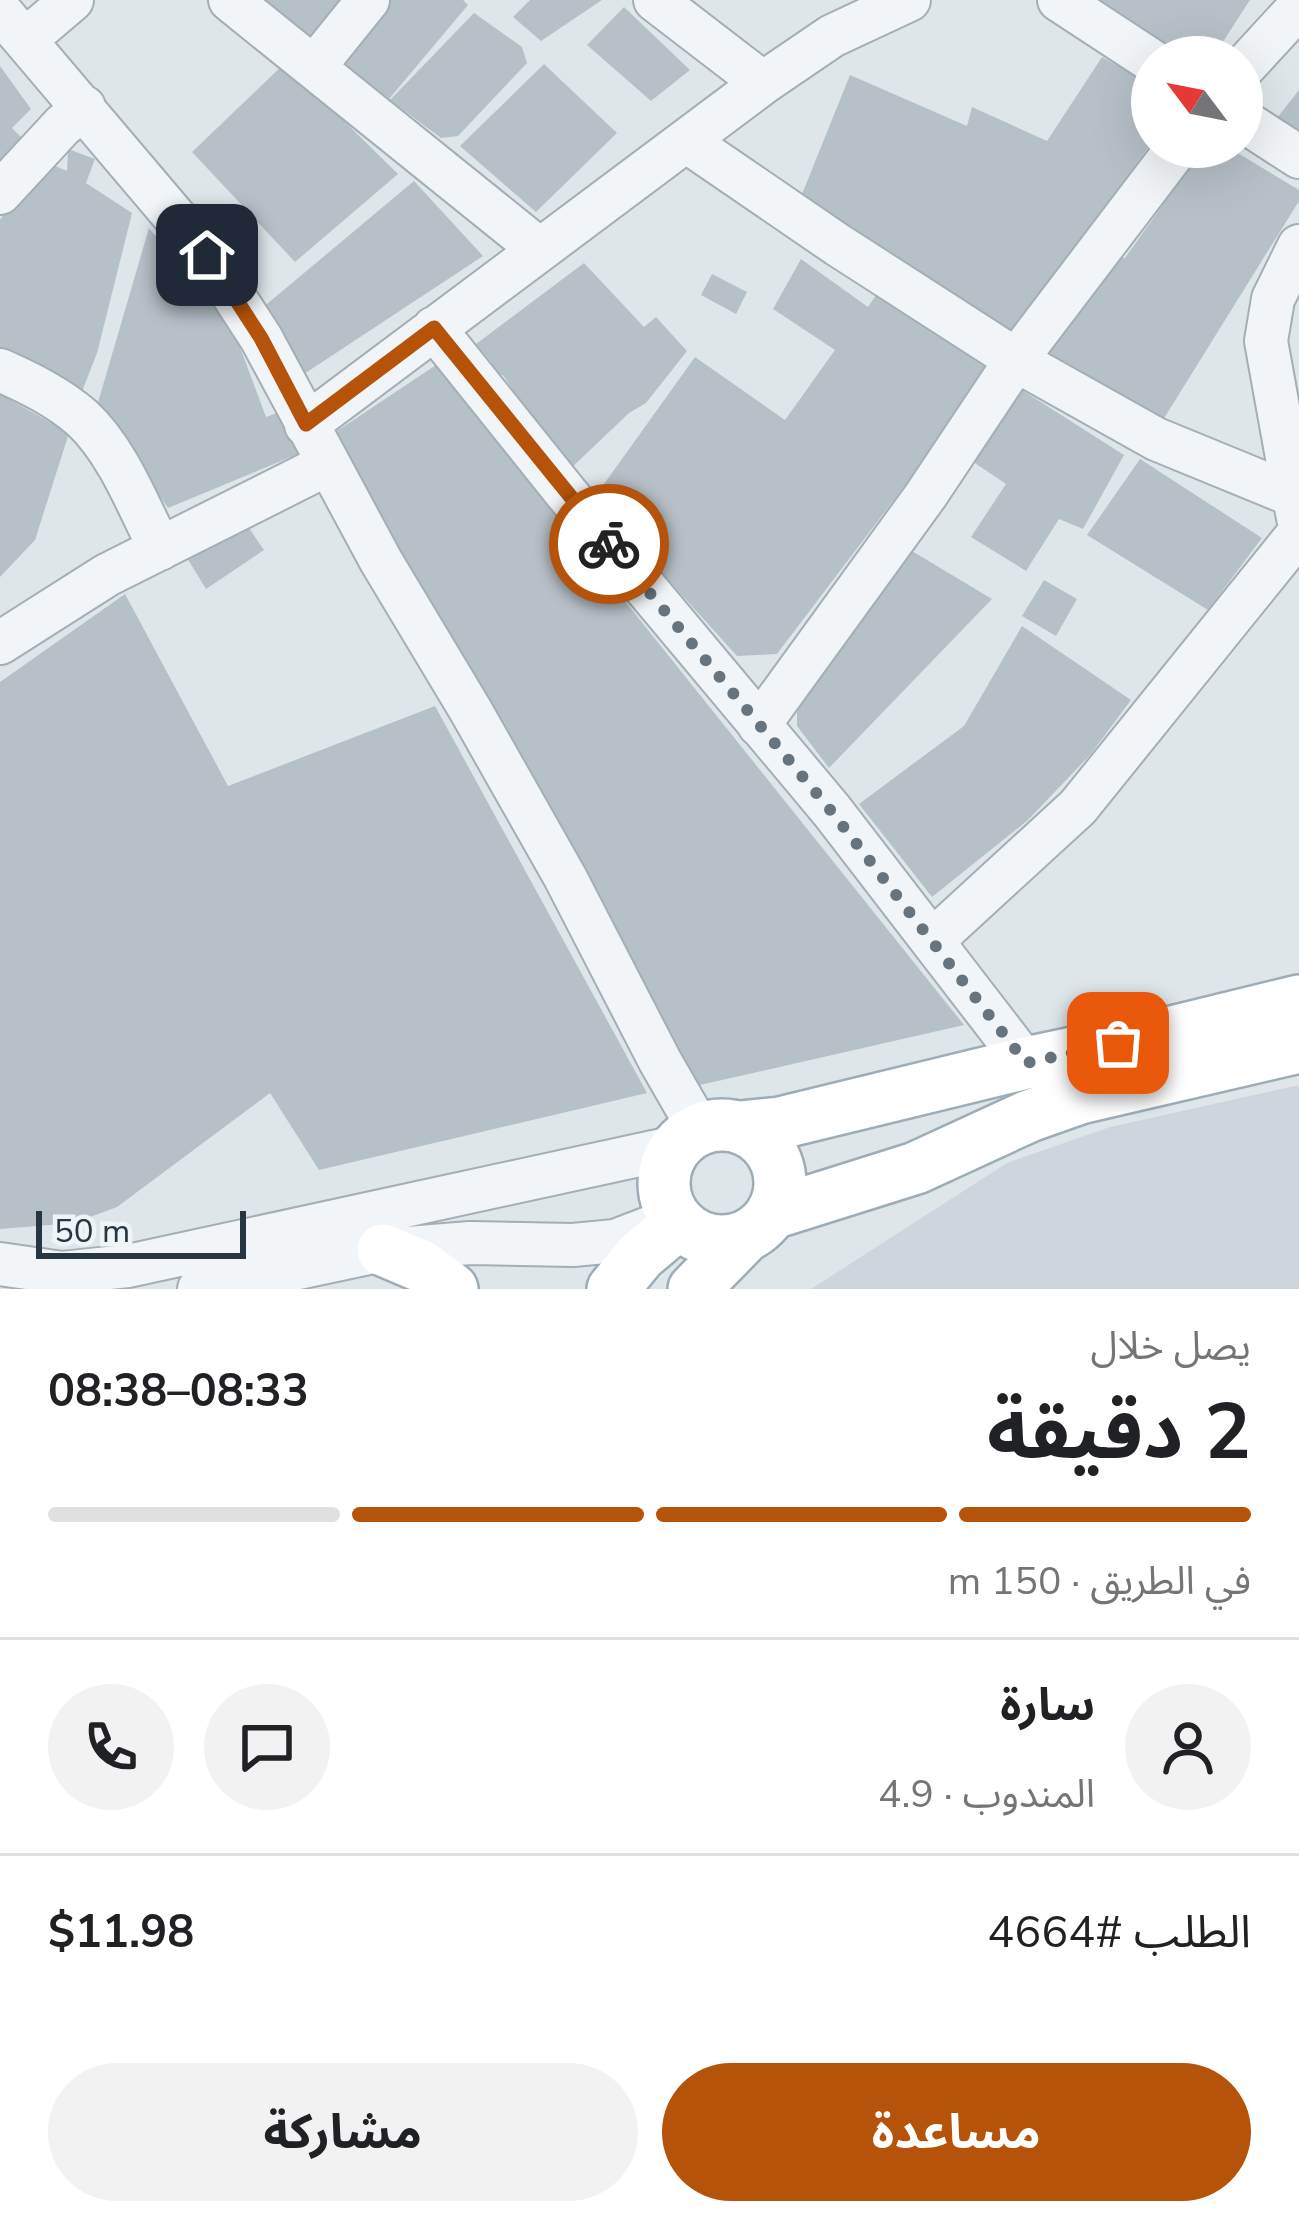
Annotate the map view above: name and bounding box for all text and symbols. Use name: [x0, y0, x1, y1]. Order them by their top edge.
north arrow: [1131, 36, 1263, 168]
map controls: [1131, 36, 1263, 168]
pin: [156, 204, 258, 306]
icon: home: [174, 222, 240, 288]
courier: [549, 484, 669, 604]
icon: bike: [576, 511, 642, 577]
pin: [1067, 992, 1169, 1094]
icon: bag: [1085, 1010, 1151, 1076]
scale bar: [36, 1205, 246, 1258]
text: 50 m: [54, 1209, 130, 1254]
text: يصل خلال: [1090, 1320, 1251, 1373]
text: 08:33–08:38: [48, 1361, 309, 1422]
text: 2 دقيقة: [987, 1379, 1251, 1486]
text: في الطريق · 150 m: [948, 1555, 1251, 1608]
text: سارة: [1000, 1675, 1095, 1736]
button: phone: [48, 1684, 174, 1810]
button: chat: [204, 1684, 330, 1810]
button: person: [1125, 1684, 1251, 1810]
text: المندوب · 4.9: [878, 1768, 1095, 1821]
text: $11.98: [48, 1902, 194, 1963]
text: الطلب #4664: [987, 1902, 1251, 1963]
button: مشاركة: [48, 2063, 638, 2201]
button: مساعدة: [662, 2063, 1251, 2201]

